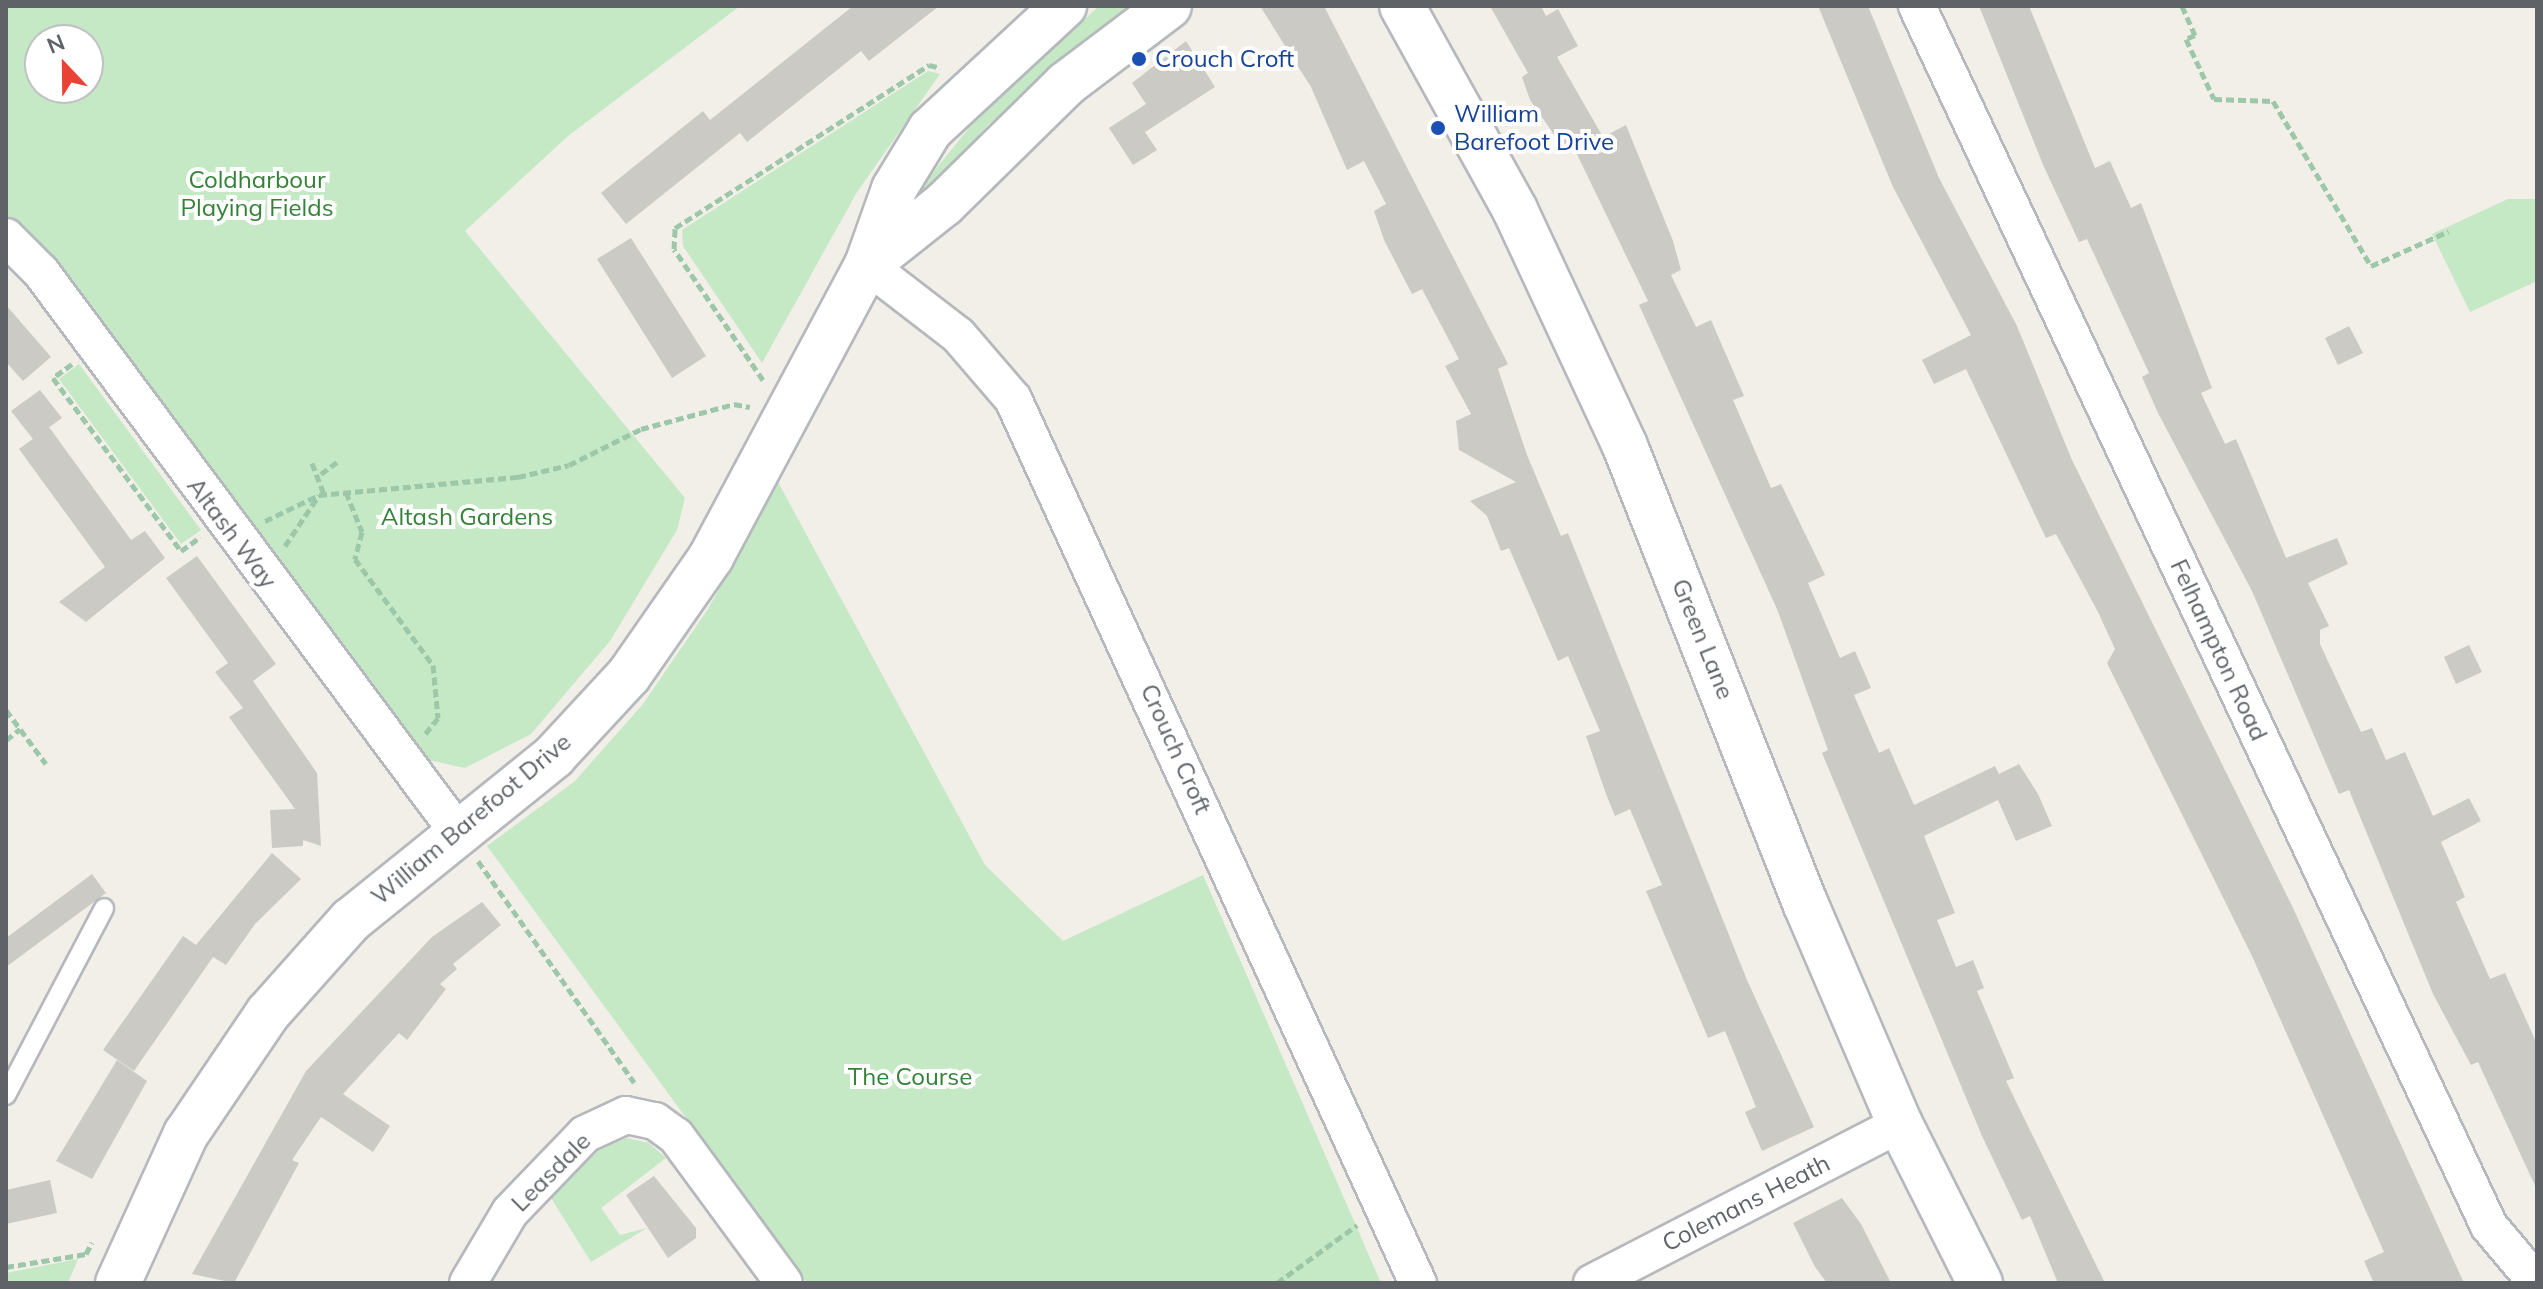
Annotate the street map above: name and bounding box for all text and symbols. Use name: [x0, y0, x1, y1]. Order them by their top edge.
north arrow: [24, 24, 104, 104]
text: N: [43, 28, 69, 60]
place label: Crouch Croft: [1155, 45, 1294, 73]
marker: Crouch Croft: [1130, 50, 1148, 68]
place label: William Barefoot Drive: [1454, 100, 1614, 156]
marker: William Barefoot Drive: [1429, 119, 1447, 137]
park label: Coldharbour Playing Fields: [180, 166, 334, 222]
street label: Altash Way: [181, 472, 283, 594]
park label: Altash Gardens: [381, 503, 553, 531]
street label: Felhampton Road: [2164, 555, 2274, 745]
street label: Green Lane: [1666, 575, 1740, 703]
street label: Crouch Croft: [1135, 680, 1217, 818]
street label: William Barefoot Drive: [365, 727, 577, 911]
park label: The Course: [848, 1063, 972, 1091]
street label: Leasdale: [506, 1127, 596, 1217]
street label: Colemans Heath: [1657, 1148, 1835, 1258]

